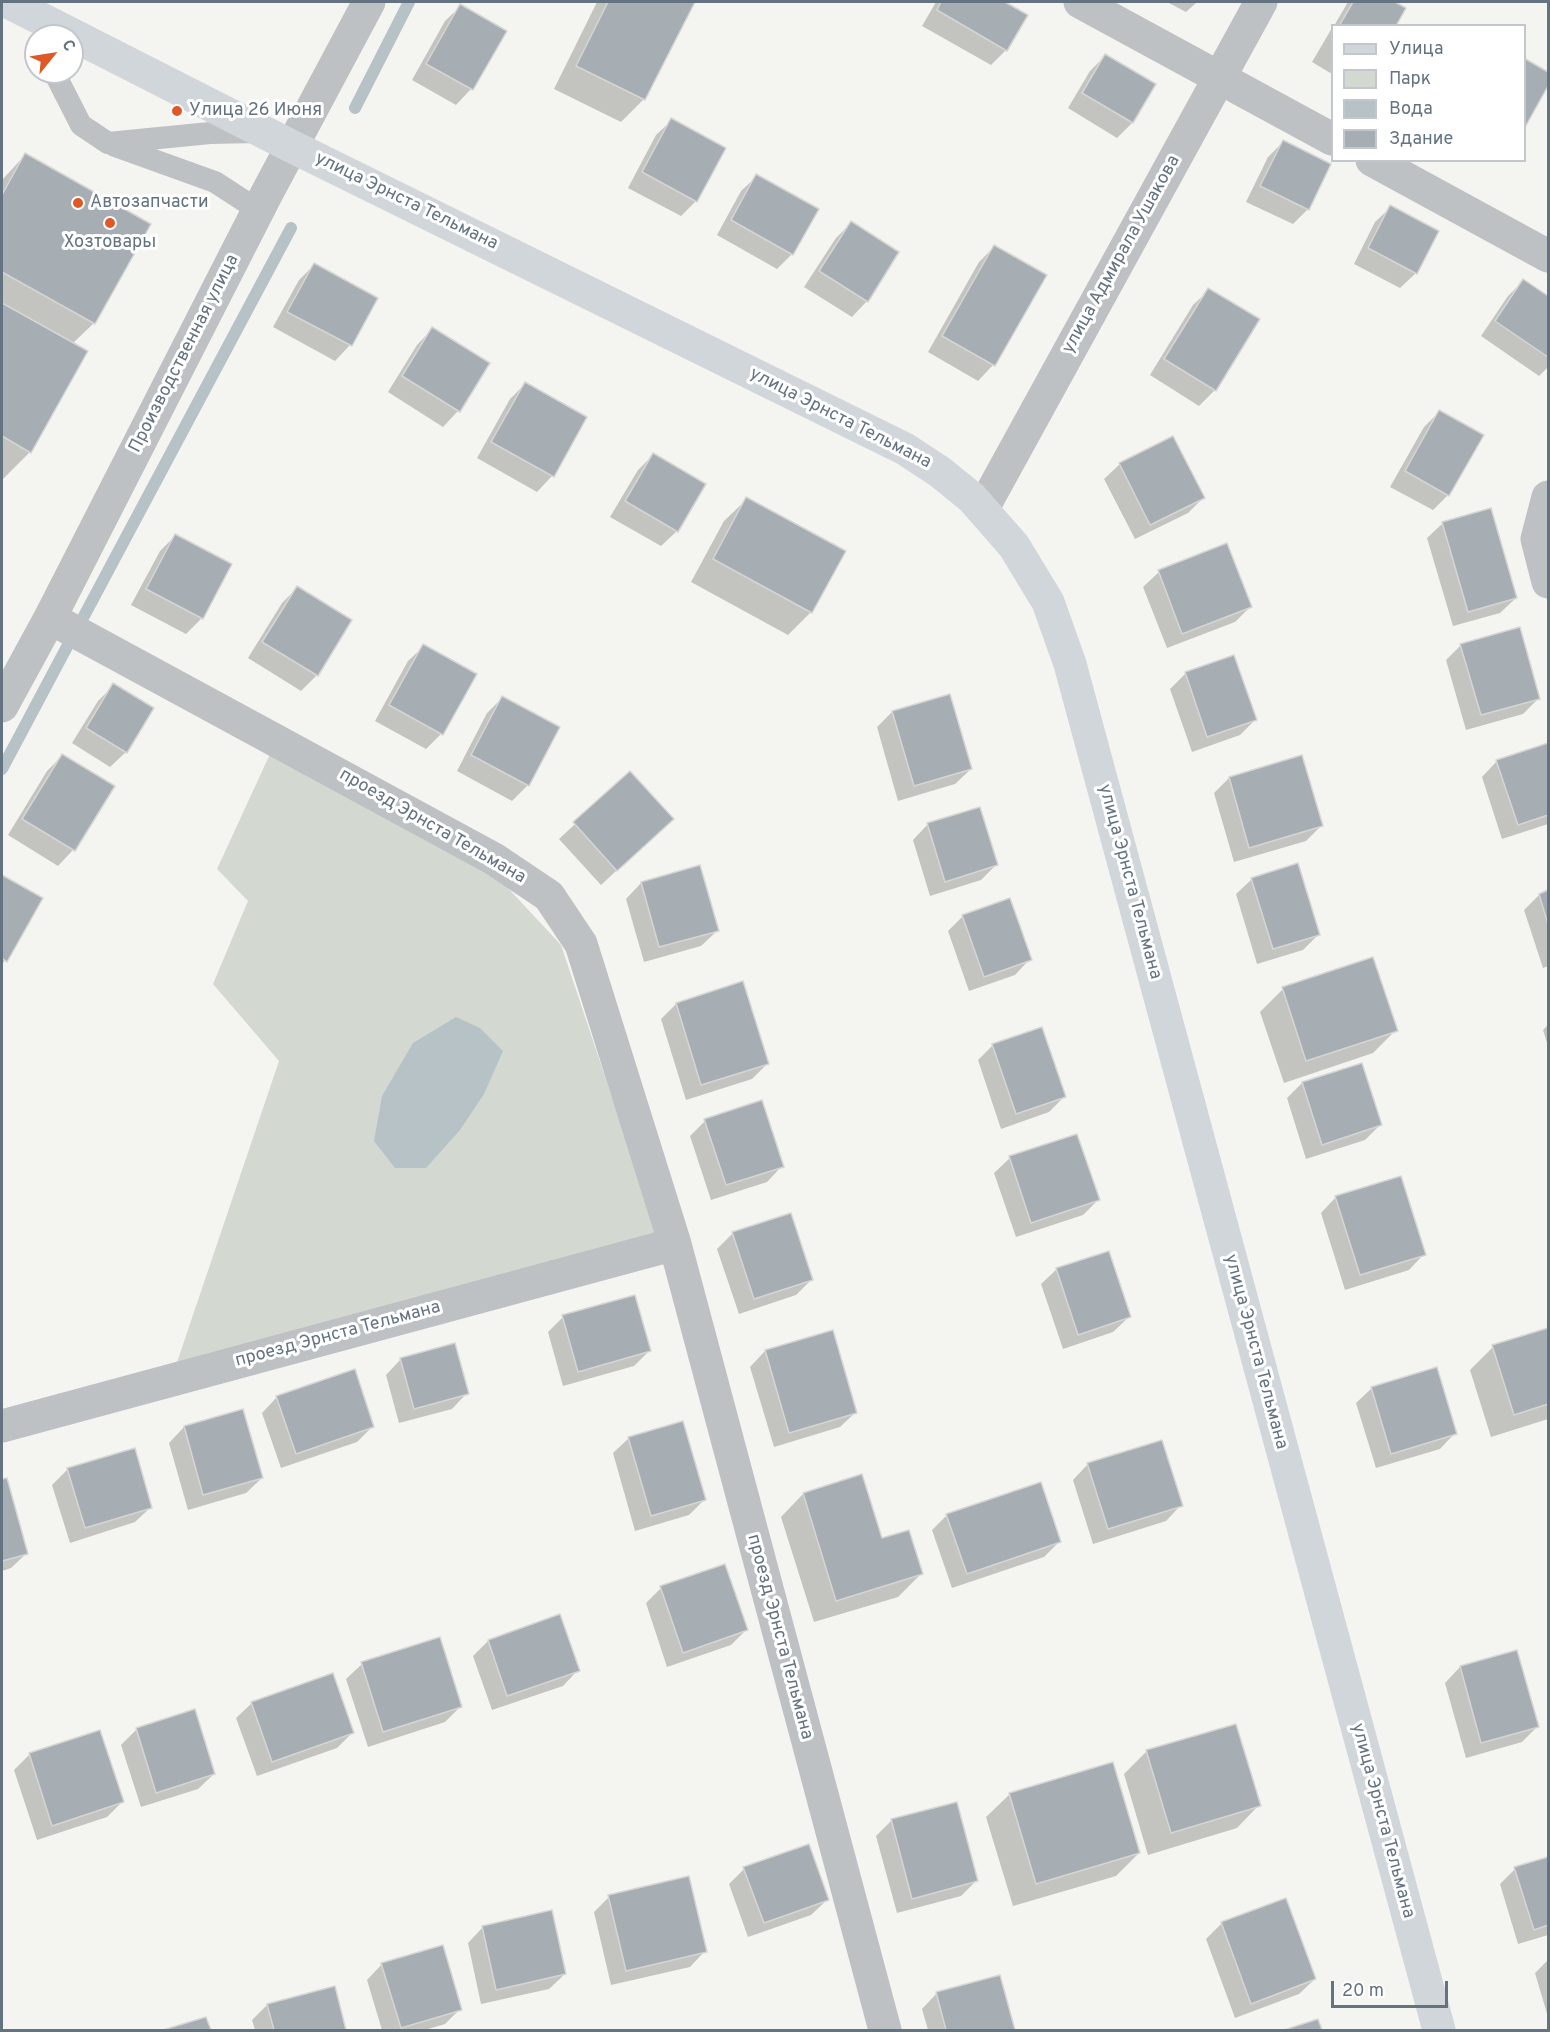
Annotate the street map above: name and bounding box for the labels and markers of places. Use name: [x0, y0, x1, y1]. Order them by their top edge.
place label: Улица 26 Июня: [189, 100, 322, 122]
marker: Улица 26 Июня: [170, 104, 184, 118]
place label: Автозапчасти: [90, 192, 209, 214]
marker: Автозапчасти: [71, 196, 85, 210]
marker: Хозтовары: [103, 216, 117, 230]
place label: Хозтовары: [64, 232, 156, 254]

